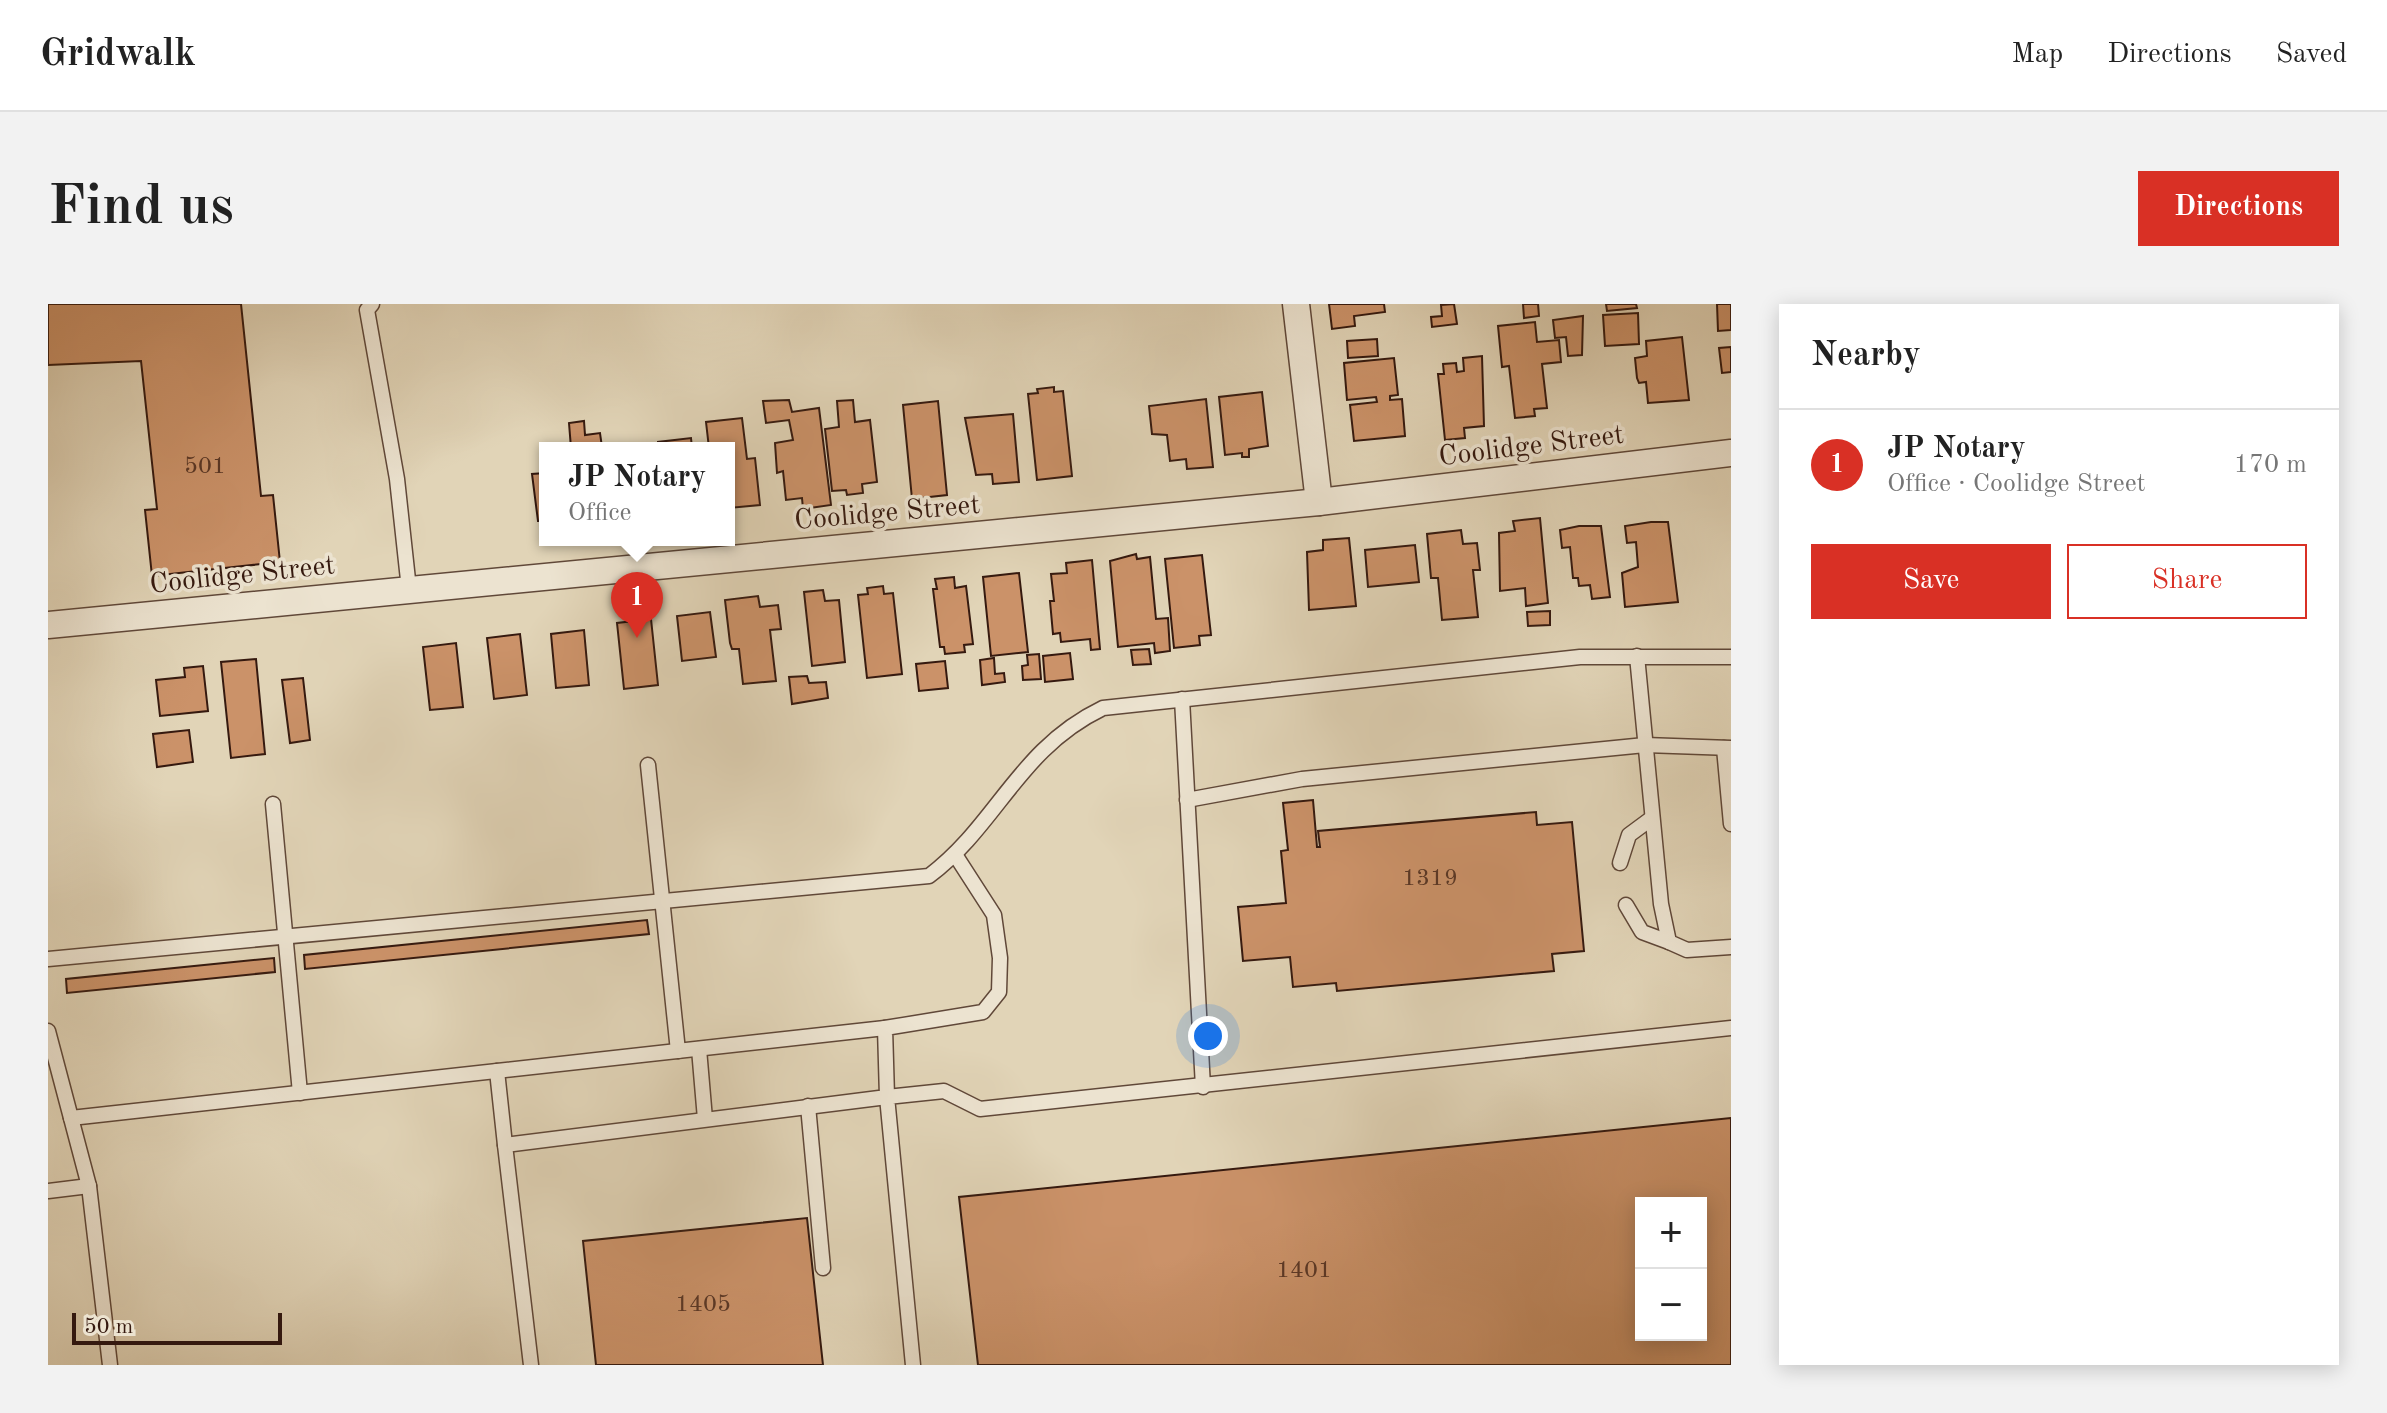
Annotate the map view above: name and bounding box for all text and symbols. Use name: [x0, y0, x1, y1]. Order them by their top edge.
text: Gridwalk: [40, 36, 196, 74]
text: Map: [2011, 41, 2063, 69]
text: Directions: [2107, 41, 2232, 69]
text: Saved: [2276, 41, 2347, 69]
button: Directions: [2138, 171, 2339, 246]
text: Find us: [48, 180, 234, 236]
text: Nearby: [1811, 339, 1921, 373]
street label: Coolidge Street: [1437, 422, 1626, 472]
text: JP Notary: [1887, 434, 2026, 464]
popup: [539, 442, 735, 546]
text: 1: [1829, 452, 1845, 478]
text: 170 m: [2234, 452, 2307, 478]
house number: 501: [184, 455, 226, 479]
text: JP Notary: [568, 463, 706, 493]
text: Office · Coolidge Street: [1887, 471, 2146, 497]
street label: Coolidge Street: [793, 492, 981, 536]
text: Office: [568, 500, 632, 526]
button: Save: [1811, 544, 2051, 619]
button: Share: [2067, 544, 2307, 619]
street label: Coolidge Street: [148, 552, 336, 600]
pin: 1: [611, 572, 663, 638]
house number: 1319: [1402, 867, 1458, 891]
your location: [1188, 1016, 1228, 1056]
map controls: [1635, 1197, 1707, 1341]
button: +: [1635, 1197, 1707, 1269]
house number: 1401: [1276, 1259, 1332, 1283]
button: −: [1635, 1269, 1707, 1341]
house number: 1405: [675, 1293, 731, 1317]
scale bar: [72, 1309, 282, 1345]
text: 50 m: [84, 1316, 133, 1338]

